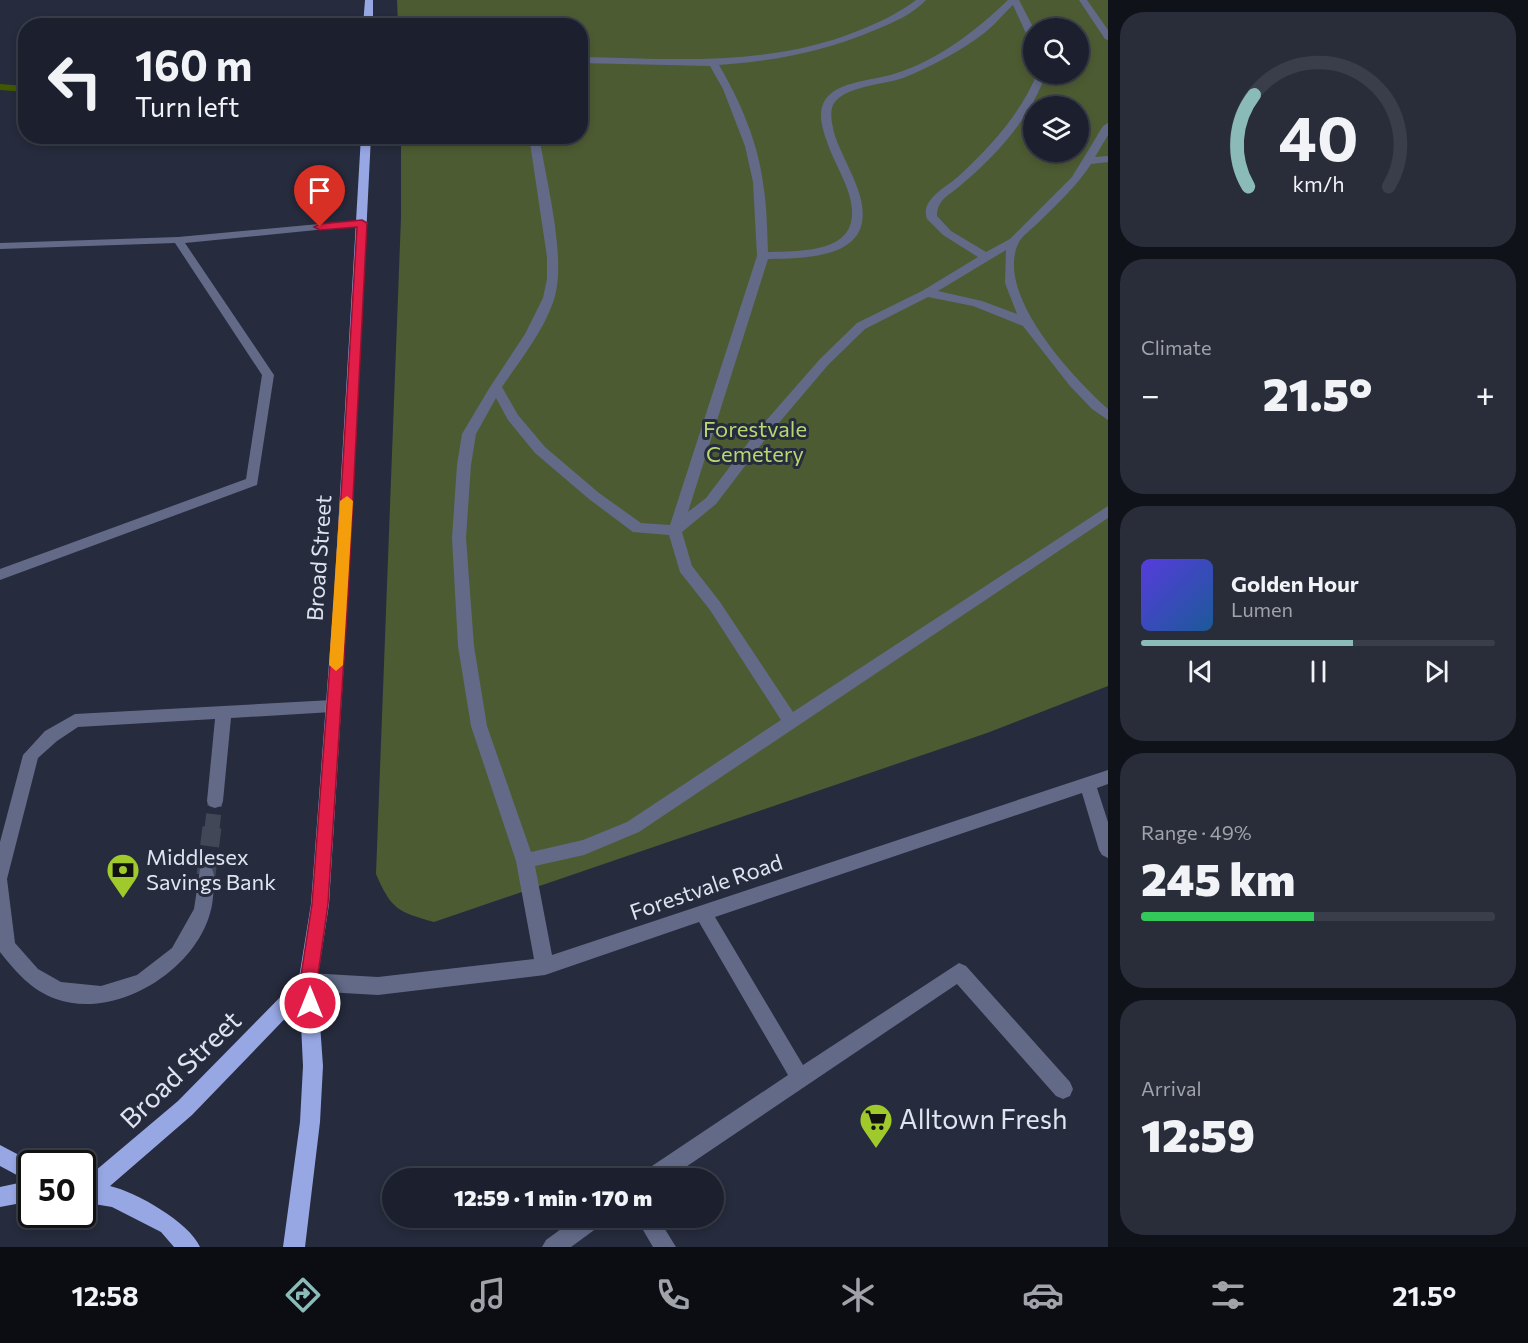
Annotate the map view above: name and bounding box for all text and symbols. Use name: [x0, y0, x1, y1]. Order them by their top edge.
map controls: [1023, 18, 1089, 162]
button: search: [1023, 18, 1089, 84]
text: 160 m: [135, 38, 253, 90]
icon: left: [36, 42, 114, 120]
text: Turn left: [135, 90, 239, 123]
button: layers: [1023, 96, 1089, 162]
text: 40: [1278, 98, 1358, 174]
pin: [294, 165, 345, 227]
text: km/h: [1292, 170, 1344, 196]
icon: arrive: [303, 174, 336, 207]
text: Climate: [1141, 335, 1211, 359]
text: 21.5°: [1263, 365, 1373, 420]
text: −: [1141, 373, 1160, 414]
text: +: [1476, 373, 1495, 414]
park label: Forestvale Cemetery: [703, 415, 807, 467]
street label: Broad Street: [301, 494, 336, 622]
text: Golden Hour: [1231, 570, 1359, 597]
text: Lumen: [1231, 597, 1293, 621]
icon: previous: [1184, 655, 1217, 688]
icon: pause: [1302, 655, 1335, 688]
icon: next: [1420, 655, 1453, 688]
text: Range · 49%: [1141, 820, 1252, 844]
place label: Middlesex Savings Bank: [146, 843, 276, 895]
street label: Forestvale Road: [626, 848, 786, 925]
text: 245 km: [1141, 850, 1295, 905]
bank icon: Middlesex Savings Bank: [105, 852, 141, 899]
position arrow: [278, 971, 342, 1035]
street label: Broad Street: [113, 1003, 247, 1135]
text: Arrival: [1141, 1076, 1202, 1100]
supermarket icon: Alltown Fresh: [858, 1102, 894, 1149]
place label: Alltown Fresh: [899, 1102, 1068, 1135]
text: 12:59: [1141, 1106, 1255, 1161]
speed limit sign: 50: [18, 1150, 96, 1228]
text: 12:59 · 1 min · 170 m: [454, 1184, 652, 1211]
icon: directions: [282, 1274, 324, 1316]
icon: music: [467, 1274, 509, 1316]
icon: phone: [652, 1274, 694, 1316]
icon: climate: [837, 1274, 879, 1316]
icon: car: [1022, 1274, 1064, 1316]
icon: filters: [1207, 1274, 1249, 1316]
text: 12:58: [72, 1279, 139, 1312]
text: 21.5°: [1392, 1279, 1456, 1312]

